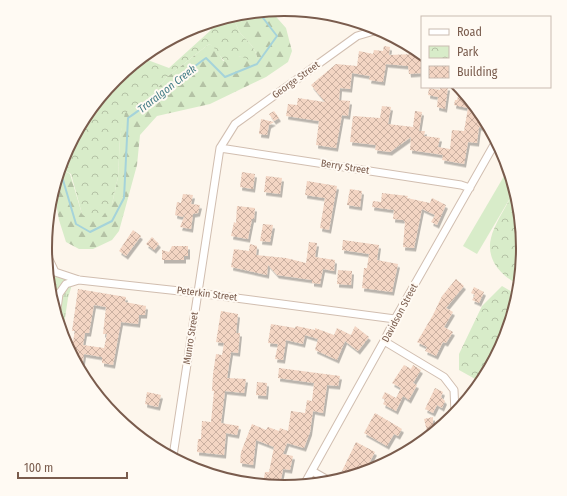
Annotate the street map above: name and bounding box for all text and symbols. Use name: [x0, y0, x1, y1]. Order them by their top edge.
legend: [421, 16, 551, 88]
text: Road: [457, 25, 482, 39]
text: Park: [457, 45, 479, 59]
street label: George Street: [270, 58, 323, 101]
water label: Traralgon Creek: [135, 62, 199, 116]
text: Building: [457, 65, 498, 79]
street label: Berry Street: [320, 157, 371, 177]
street label: Davidson Street: [380, 281, 421, 344]
street label: Peterkin Street: [176, 284, 239, 304]
street label: Munro Street: [181, 310, 201, 365]
scale bar: [18, 454, 127, 480]
text: 100 m: [24, 461, 53, 475]

